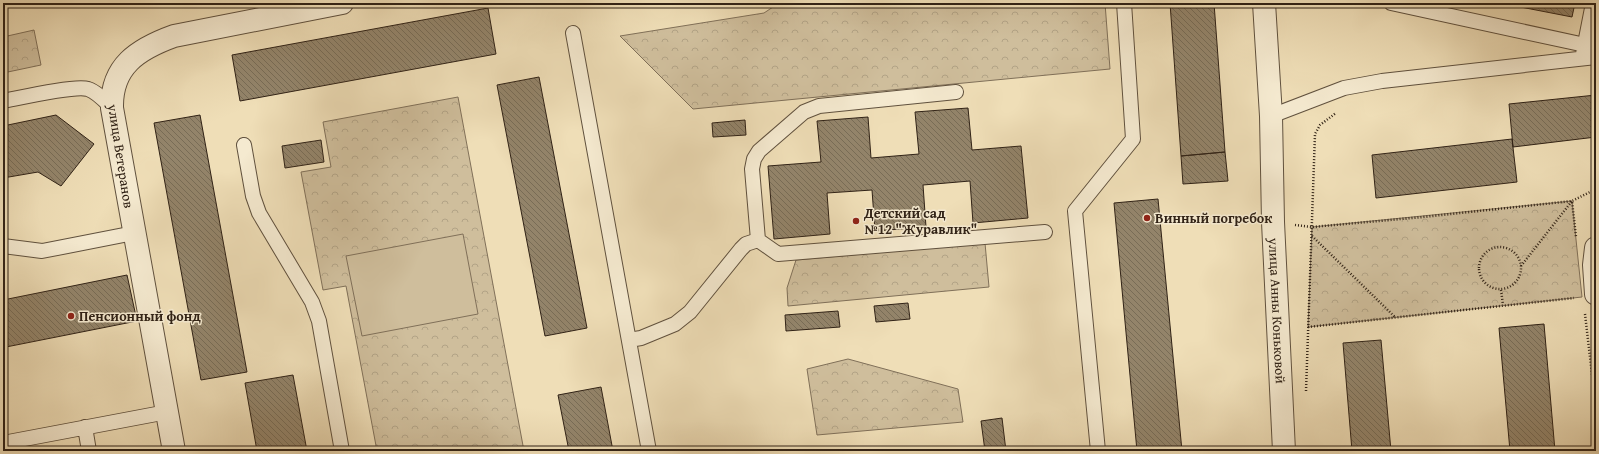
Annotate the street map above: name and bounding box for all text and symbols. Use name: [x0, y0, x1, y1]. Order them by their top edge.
street label: улица Ветеранов: [103, 102, 139, 210]
place label: Детский сад №12 "Журавлик": [863, 203, 977, 239]
place label: Винный погребок: [1155, 208, 1273, 228]
marker: Винный погребок: [1142, 213, 1152, 223]
marker: Детский сад №12 "Журавлик": [851, 216, 861, 226]
street label: улица Анны Коньковой: [1264, 236, 1291, 384]
place label: Пенсионный фонд: [79, 306, 201, 326]
marker: Пенсионный фонд: [66, 311, 76, 321]

